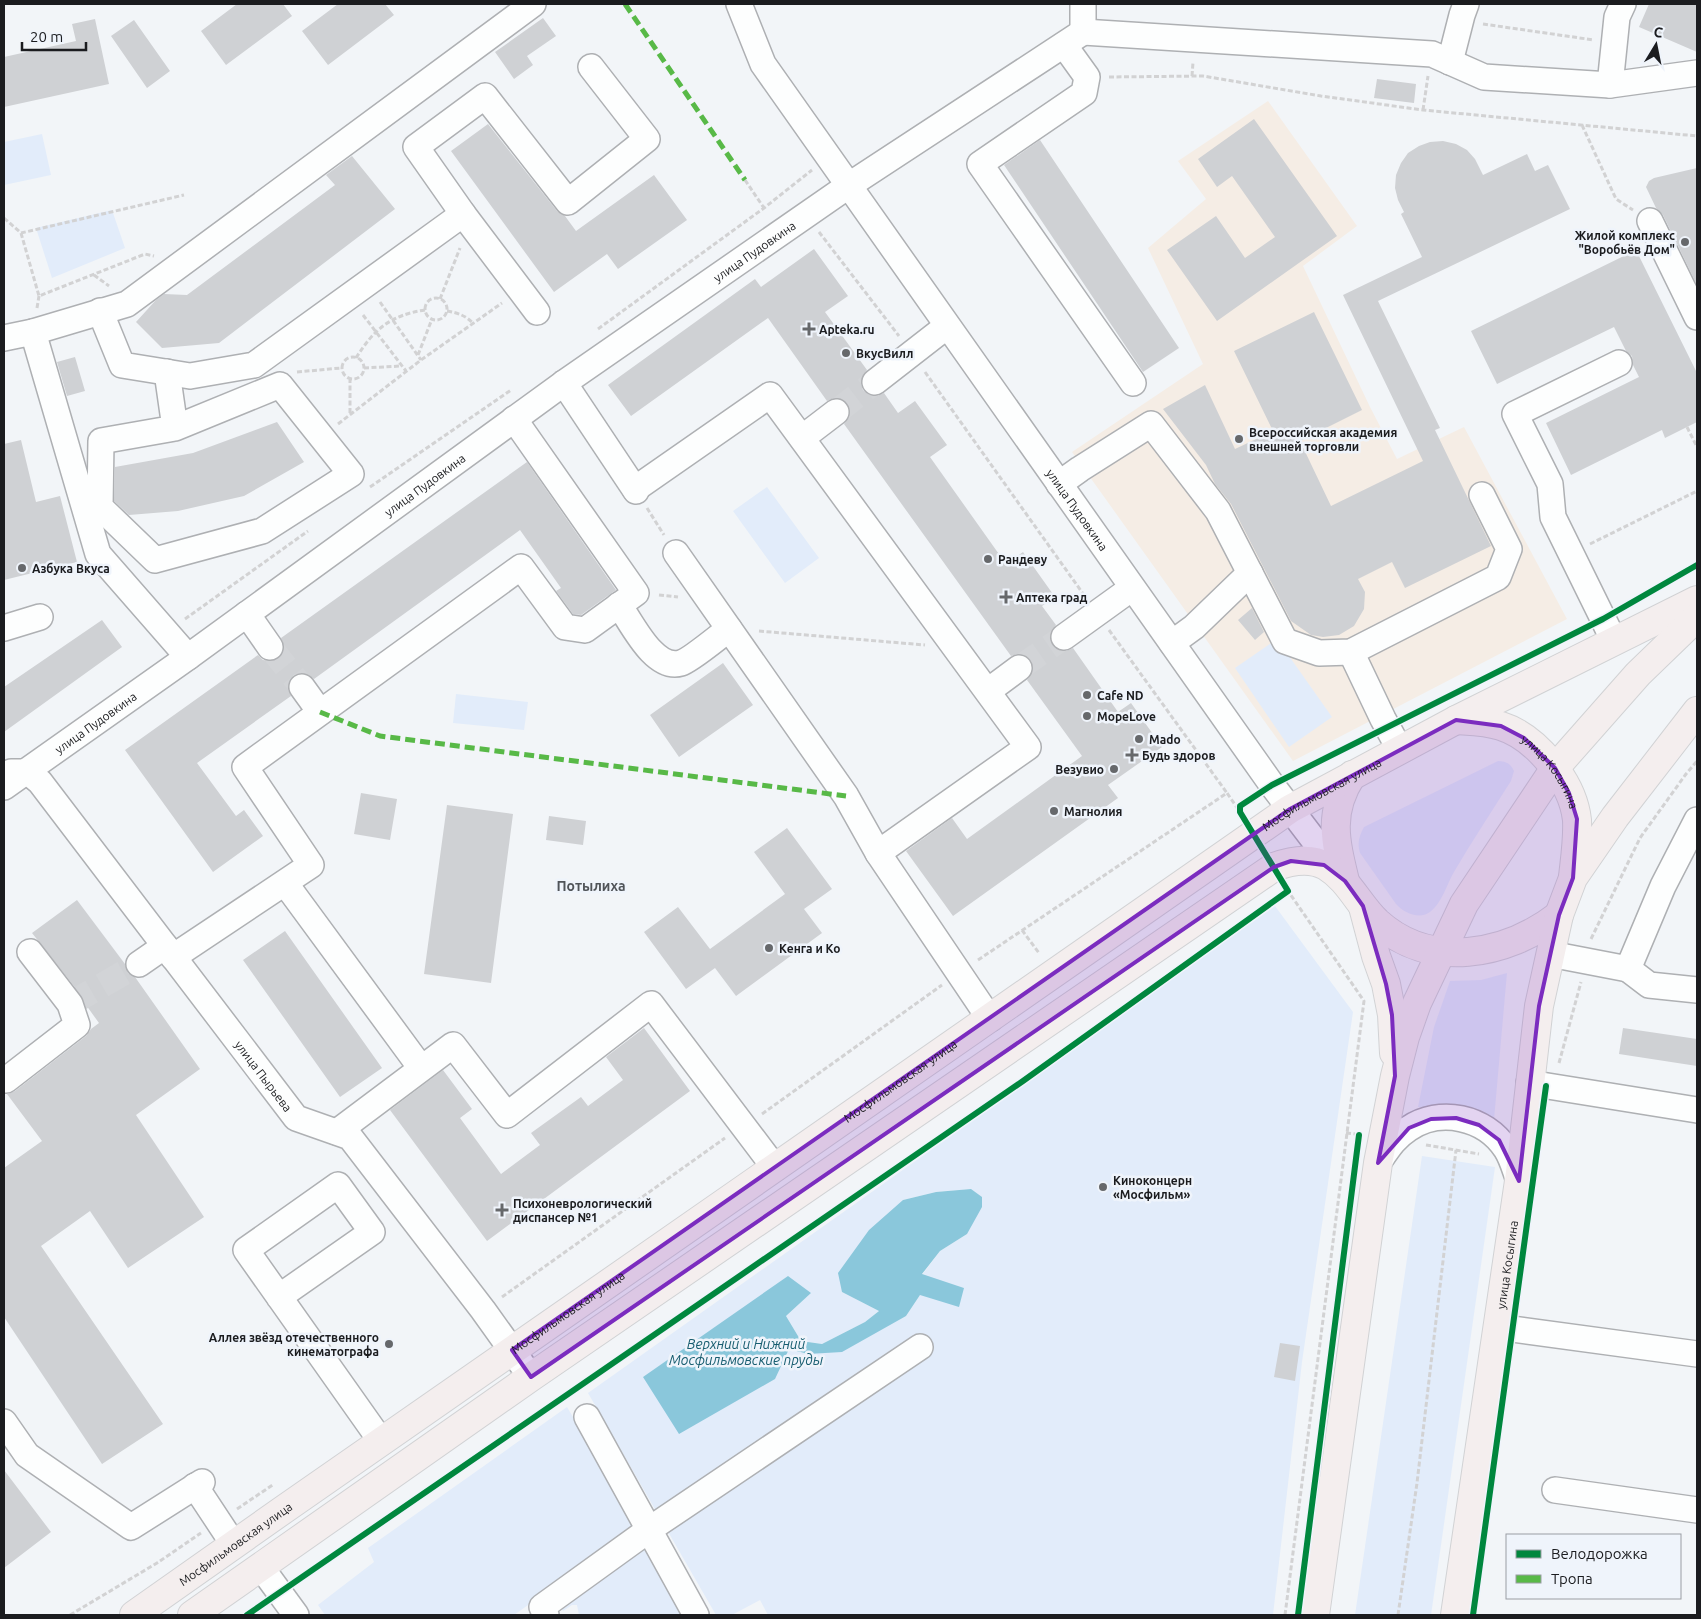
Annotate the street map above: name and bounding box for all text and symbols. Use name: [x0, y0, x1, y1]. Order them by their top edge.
scale bar: [22, 20, 86, 52]
north arrow: [1631, 20, 1681, 70]
text: С: [1652, 24, 1664, 41]
text: 20 m: [30, 28, 63, 45]
street label: улица Пудовкина: [711, 218, 798, 284]
place label: Жилой комплекс "Воробьёв Дом": [1575, 229, 1675, 256]
marker: Жилой комплекс "Воробьёв Дом": [1679, 236, 1691, 248]
marker: Apteka.ru: [803, 323, 815, 335]
place label: Apteka.ru: [819, 323, 875, 336]
marker: ВкусВилл: [840, 347, 852, 359]
place label: ВкусВилл: [856, 347, 913, 360]
place label: Всероссийская академия внешней торговли: [1249, 426, 1397, 453]
marker: Всероссийская академия внешней торговли: [1233, 433, 1245, 445]
street label: улица Пудовкина: [382, 451, 467, 518]
street label: улица Пудовкина: [1044, 466, 1111, 553]
marker: Рандеву: [982, 553, 994, 565]
place label: Рандеву: [998, 553, 1048, 566]
marker: Азбука Вкуса: [16, 562, 28, 574]
place label: Азбука Вкуса: [32, 562, 110, 575]
marker: Аптека град: [1000, 591, 1012, 603]
place label: Аптека град: [1016, 591, 1088, 604]
street label: улица Пудовкина: [52, 689, 139, 756]
marker: Cafe ND: [1081, 689, 1093, 701]
place label: Cafe ND: [1097, 689, 1144, 702]
marker: МореLove: [1081, 710, 1093, 722]
place label: МореLove: [1097, 710, 1156, 723]
street label: улица Косыгина: [1519, 732, 1581, 810]
marker: Mado: [1133, 733, 1145, 745]
place label: Mado: [1149, 733, 1181, 746]
marker: Будь здоров: [1126, 749, 1138, 761]
place label: Будь здоров: [1142, 749, 1215, 762]
street label: Мосфильмовская улица: [1259, 755, 1383, 833]
place label: Везувио: [1055, 763, 1104, 776]
marker: Везувио: [1108, 763, 1120, 775]
marker: Магнолия: [1048, 805, 1060, 817]
place label: Магнолия: [1064, 805, 1122, 818]
district label: Потылиха: [556, 878, 626, 894]
marker: Кенга и Ко: [763, 942, 775, 954]
place label: Кенга и Ко: [779, 942, 840, 955]
street label: Мосфильмовская улица: [841, 1037, 959, 1124]
street label: улица Пырьева: [233, 1038, 295, 1114]
place label: Киноконцерн «Мосфильм»: [1113, 1174, 1192, 1201]
marker: Киноконцерн «Мосфильм»: [1097, 1181, 1109, 1193]
place label: Психоневрологический диспансер №1: [513, 1197, 652, 1224]
marker: Психоневрологический диспансер №1: [495, 1203, 509, 1217]
street label: улица Косыгина: [1494, 1220, 1520, 1310]
street label: Мосфильмовская улица: [508, 1268, 627, 1356]
place label: Аллея звёзд отечественного кинематографа: [209, 1331, 379, 1358]
water label: Верхний и Нижний Мосфильмовские пруды: [669, 1336, 824, 1368]
marker: Аллея звёзд отечественного кинематографа: [383, 1338, 395, 1350]
street label: Мосфильмовская улица: [176, 1499, 294, 1588]
legend: [1506, 1534, 1681, 1599]
text: Велодорожка: [1551, 1545, 1648, 1562]
text: Тропа: [1551, 1570, 1593, 1587]

